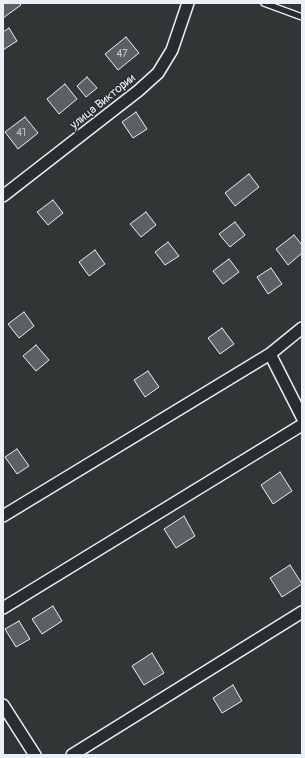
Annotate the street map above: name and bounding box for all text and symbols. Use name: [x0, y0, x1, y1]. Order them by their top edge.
house number: 47: [116, 48, 128, 60]
street label: улица Виктории: [68, 71, 138, 133]
house number: 41: [16, 127, 26, 139]

